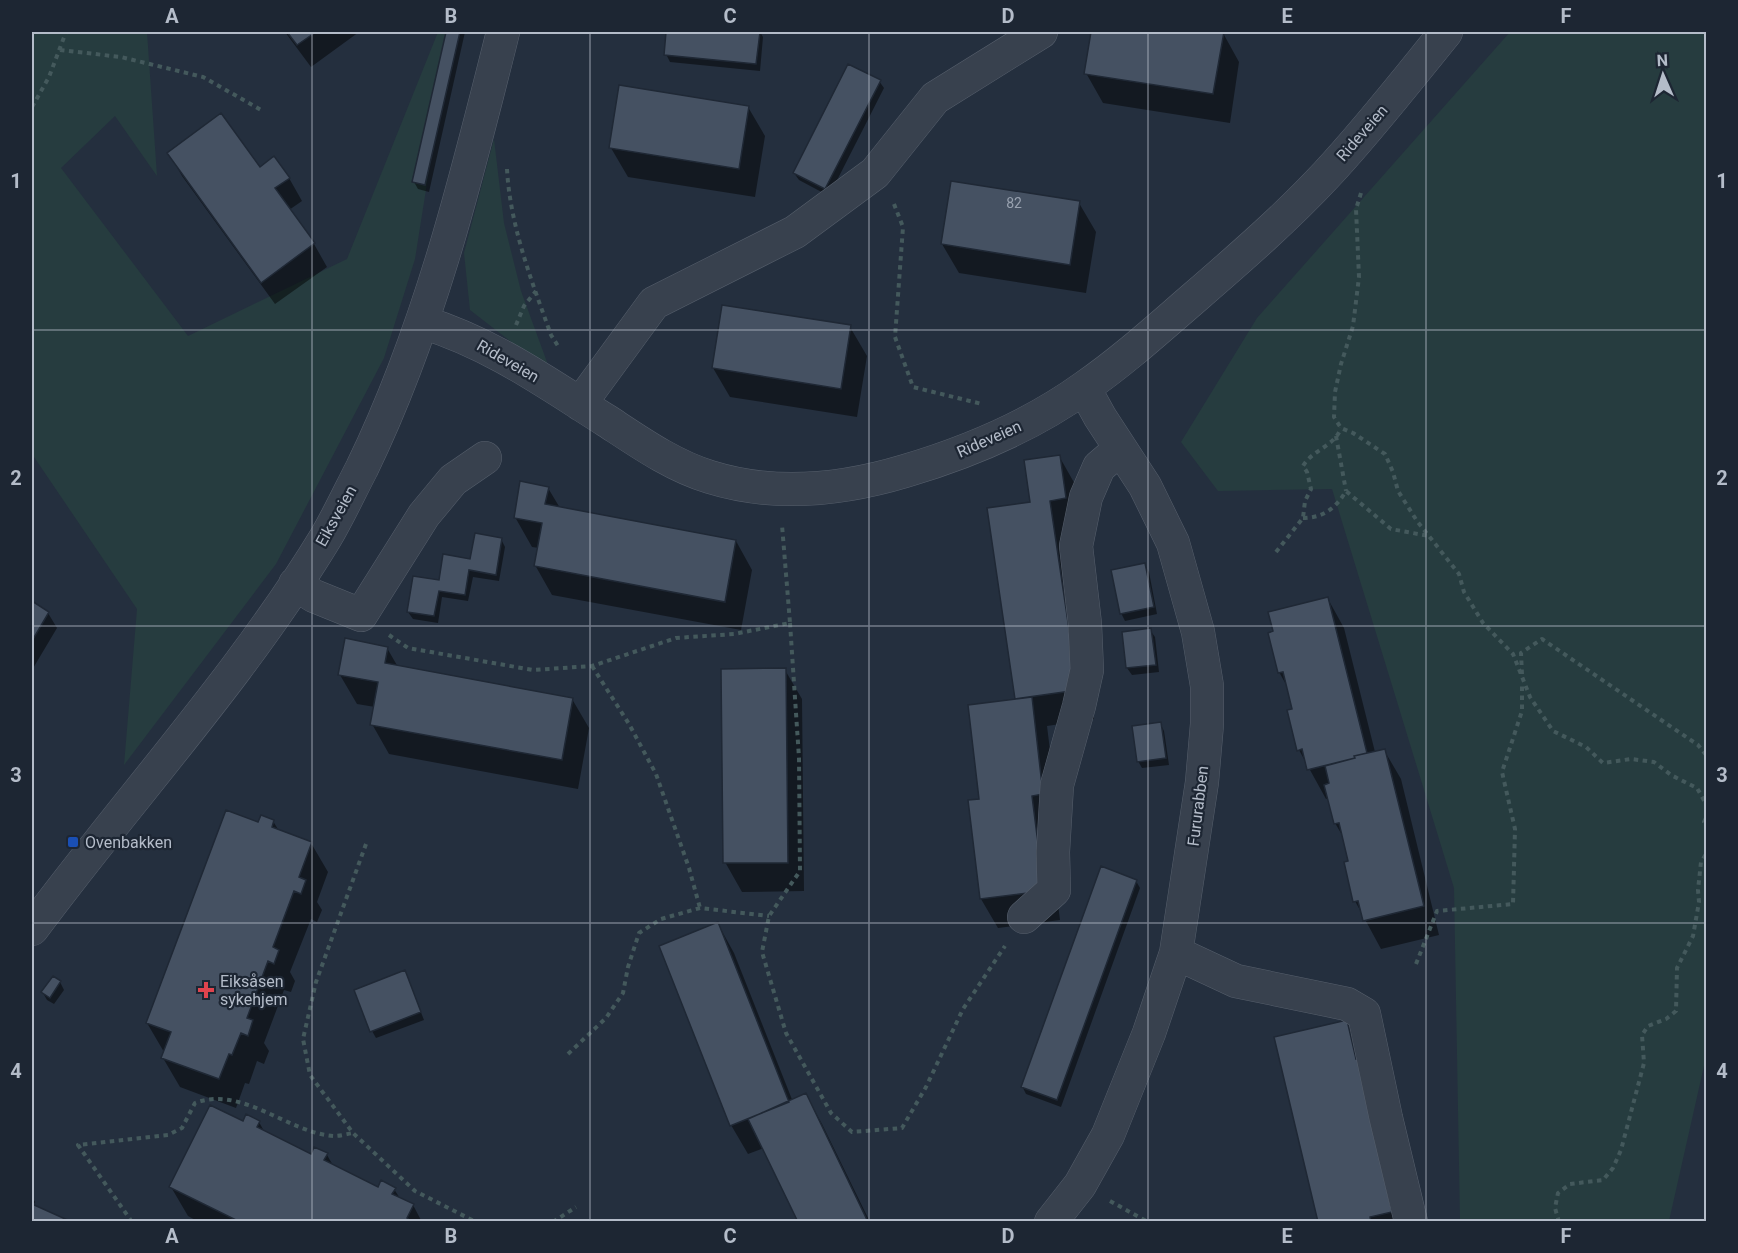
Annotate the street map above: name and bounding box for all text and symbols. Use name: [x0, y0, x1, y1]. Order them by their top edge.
text: A: [165, 4, 179, 28]
text: B: [445, 4, 457, 28]
text: C: [723, 4, 737, 28]
text: D: [1002, 4, 1015, 28]
text: E: [1281, 4, 1293, 28]
text: F: [1561, 4, 1572, 28]
north arrow: [1633, 45, 1693, 105]
text: N: [1656, 51, 1668, 70]
street label: Rideveien: [1332, 101, 1392, 165]
text: 1: [10, 169, 22, 193]
text: 1: [1716, 169, 1728, 193]
house number: 82: [1006, 195, 1022, 211]
street label: Rideveien: [474, 336, 542, 386]
street label: Rideveien: [954, 416, 1024, 462]
text: 2: [10, 466, 22, 490]
text: 2: [1716, 466, 1728, 490]
street label: Eiksveien: [312, 482, 360, 550]
text: 3: [10, 763, 22, 787]
text: 3: [1716, 763, 1728, 787]
street label: Fururabben: [1184, 765, 1212, 847]
place label: Ovenbakken: [85, 833, 172, 852]
marker: Ovenbakken: [66, 835, 80, 849]
place label: Eiksåsen sykehjem: [220, 972, 287, 1009]
marker: Eiksåsen sykehjem: [197, 981, 215, 999]
text: 4: [10, 1059, 22, 1083]
text: 4: [1716, 1059, 1728, 1083]
text: A: [165, 1224, 179, 1248]
text: B: [445, 1224, 457, 1248]
text: C: [723, 1224, 737, 1248]
text: D: [1002, 1224, 1015, 1248]
text: E: [1281, 1224, 1293, 1248]
text: F: [1561, 1224, 1572, 1248]

